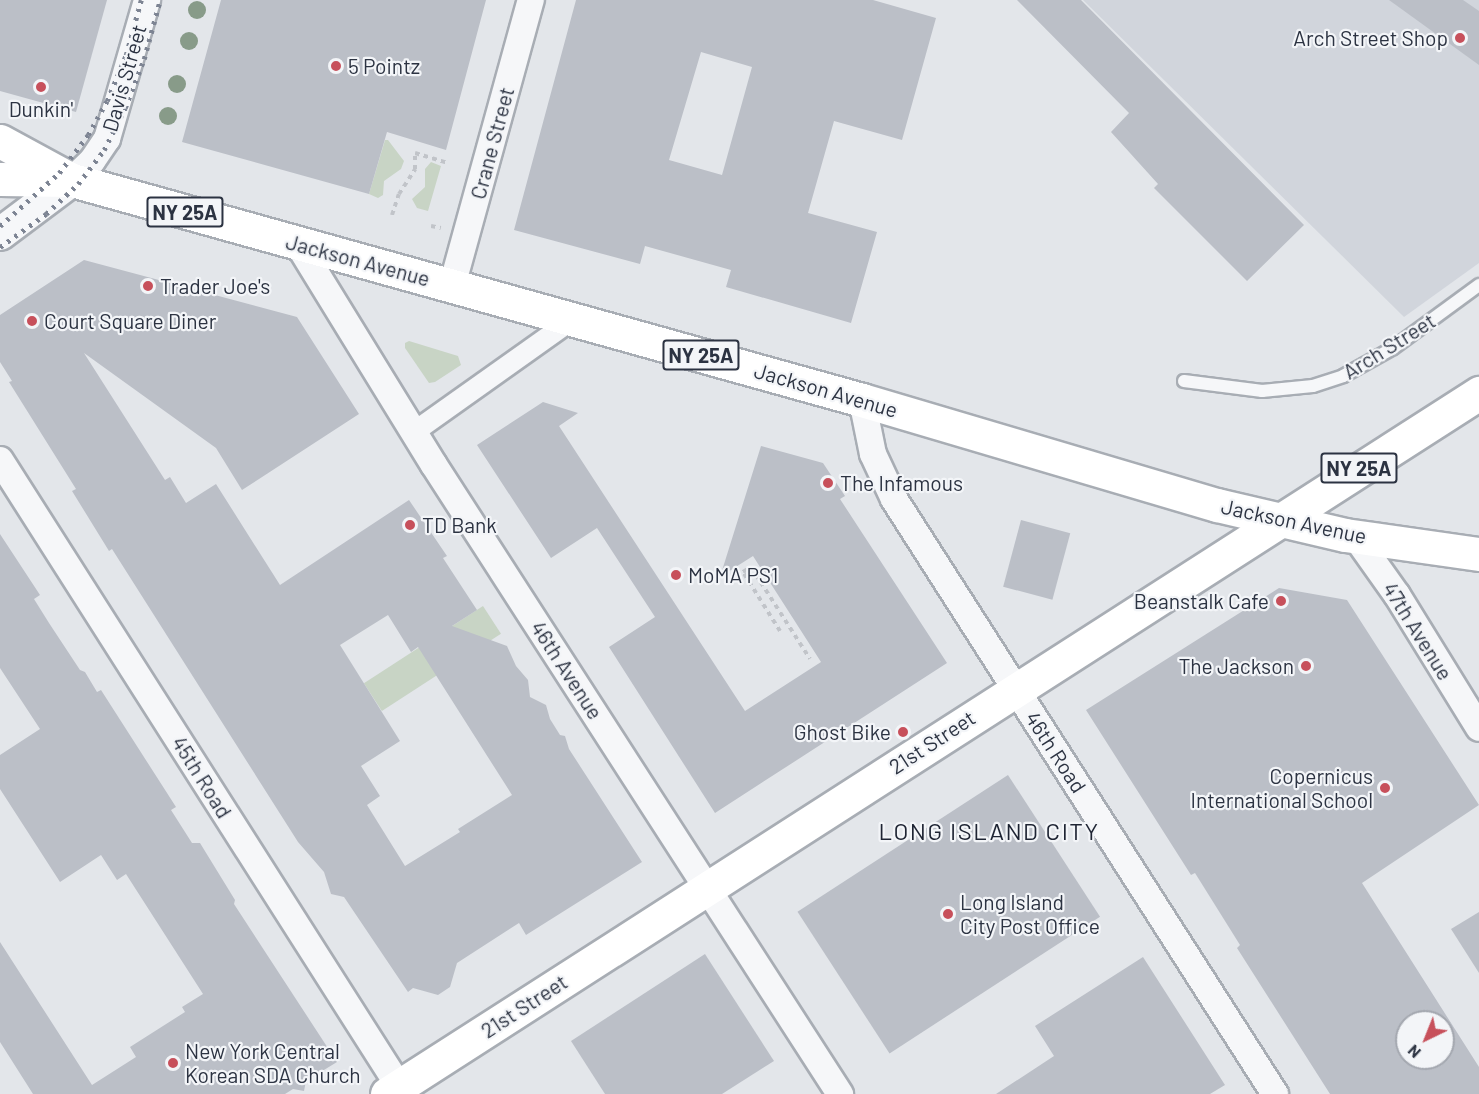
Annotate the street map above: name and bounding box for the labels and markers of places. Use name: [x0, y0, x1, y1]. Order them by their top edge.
place label: Arch Street Shop: [1293, 25, 1448, 51]
marker: Arch Street Shop: [1453, 31, 1467, 45]
place label: 5 Pointz: [348, 53, 420, 79]
marker: 5 Pointz: [329, 59, 343, 73]
marker: Dunkin': [34, 80, 48, 94]
place label: Dunkin': [9, 96, 73, 122]
place label: Trader Joe's: [160, 273, 270, 299]
marker: Trader Joe's: [141, 279, 155, 293]
place label: Court Square Diner: [44, 308, 216, 334]
marker: Court Square Diner: [25, 314, 39, 328]
place label: The Infamous: [840, 470, 963, 496]
marker: The Infamous: [821, 476, 835, 490]
place label: TD Bank: [422, 512, 497, 538]
marker: TD Bank: [403, 518, 417, 532]
place label: MoMA PS1: [688, 562, 778, 588]
marker: MoMA PS1: [669, 568, 683, 582]
place label: Beanstalk Cafe: [1134, 588, 1269, 614]
marker: Beanstalk Cafe: [1274, 594, 1288, 608]
place label: The Jackson: [1178, 653, 1294, 679]
marker: The Jackson: [1299, 659, 1313, 673]
place label: Ghost Bike: [794, 719, 891, 745]
marker: Ghost Bike: [896, 725, 910, 739]
place label: Copernicus International School: [1191, 763, 1373, 813]
marker: Copernicus International School: [1378, 781, 1392, 795]
place label: Long Island City Post Office: [960, 889, 1100, 939]
marker: Long Island City Post Office: [941, 907, 955, 921]
place label: New York Central Korean SDA Church: [185, 1038, 361, 1088]
marker: New York Central Korean SDA Church: [166, 1056, 180, 1070]

